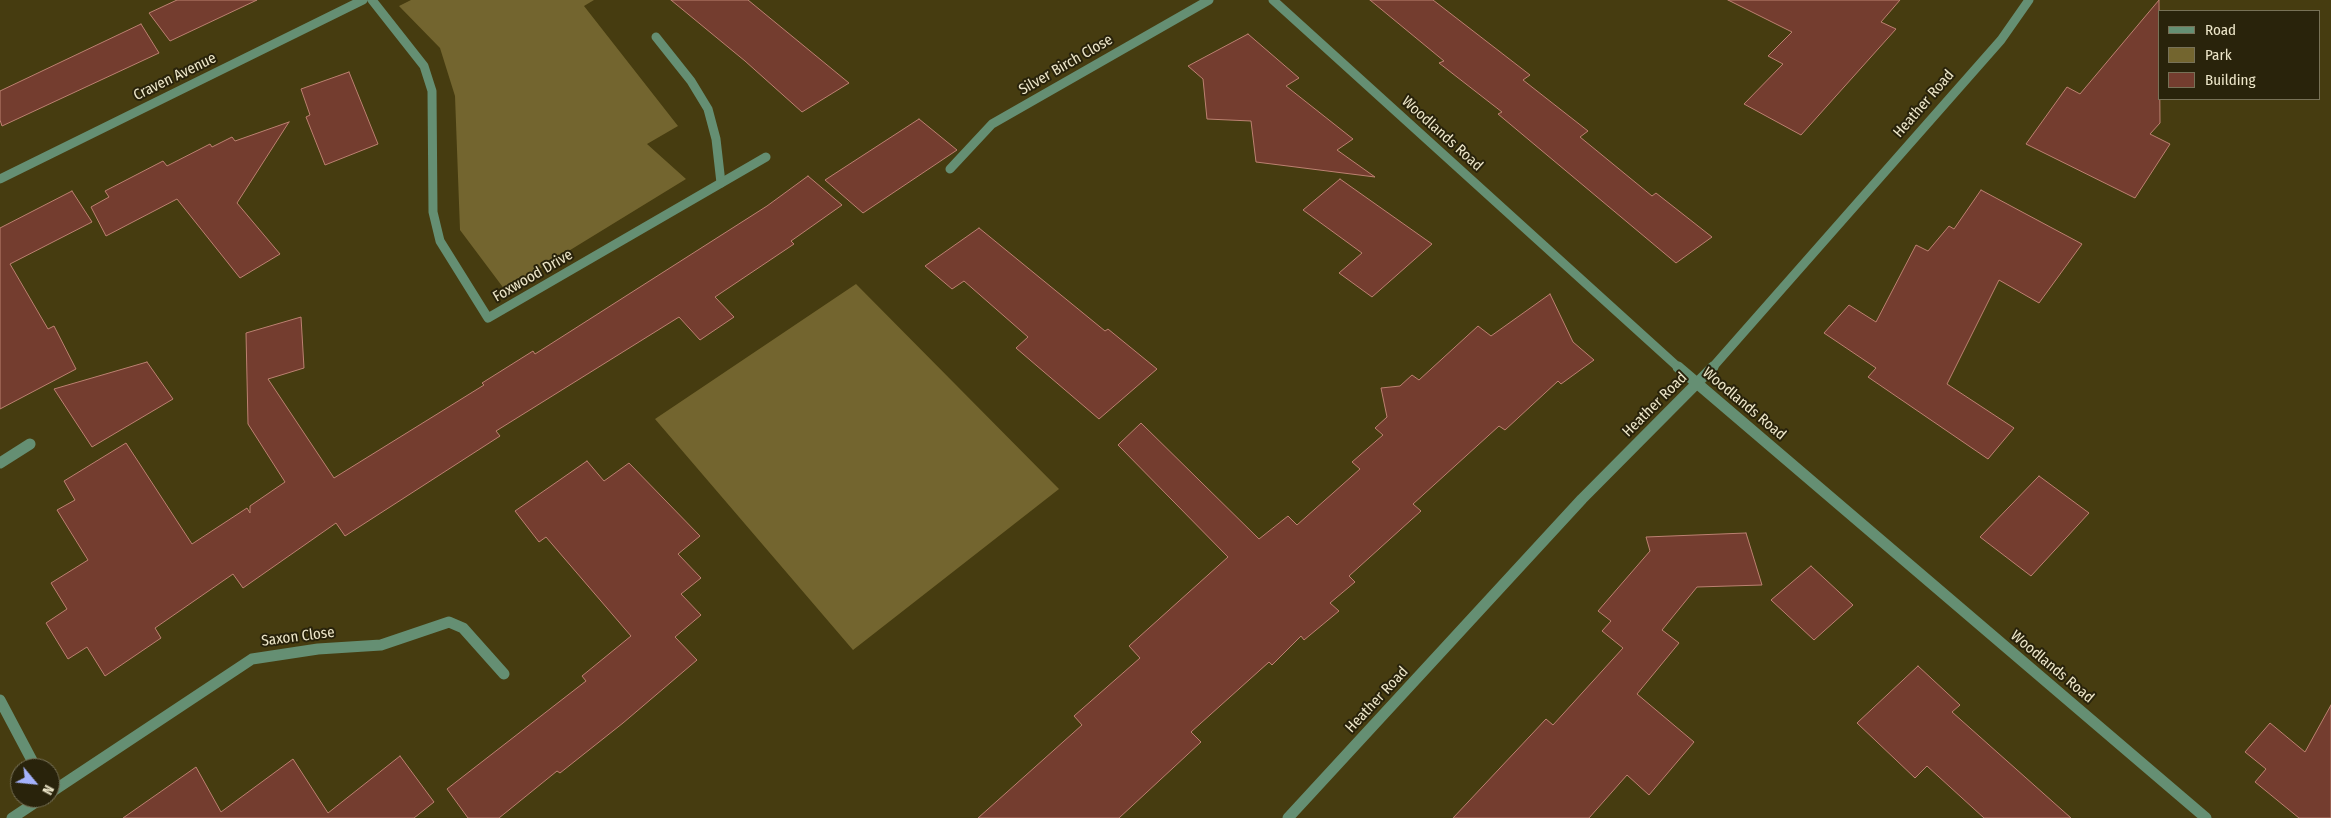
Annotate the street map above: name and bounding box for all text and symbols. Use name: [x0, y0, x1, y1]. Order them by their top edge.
legend: [2158, 10, 2321, 100]
text: Road: [2205, 21, 2236, 39]
street label: Silver Birch Close: [1016, 31, 1116, 99]
text: Park: [2205, 46, 2232, 64]
street label: Craven Avenue: [131, 49, 219, 105]
street label: Heather Road: [1890, 66, 1958, 142]
text: Building: [2205, 71, 2256, 89]
street label: Woodlands Road: [1398, 93, 1486, 175]
street label: Foxwood Drive: [490, 246, 576, 306]
street label: Woodlands Road: [1699, 364, 1789, 444]
street label: Heather Road: [1619, 369, 1691, 441]
street label: Saxon Close: [260, 624, 336, 650]
street label: Woodlands Road: [2007, 627, 2097, 707]
street label: Heather Road: [1342, 663, 1412, 737]
north arrow: [10, 758, 60, 808]
text: N: [38, 782, 57, 797]

